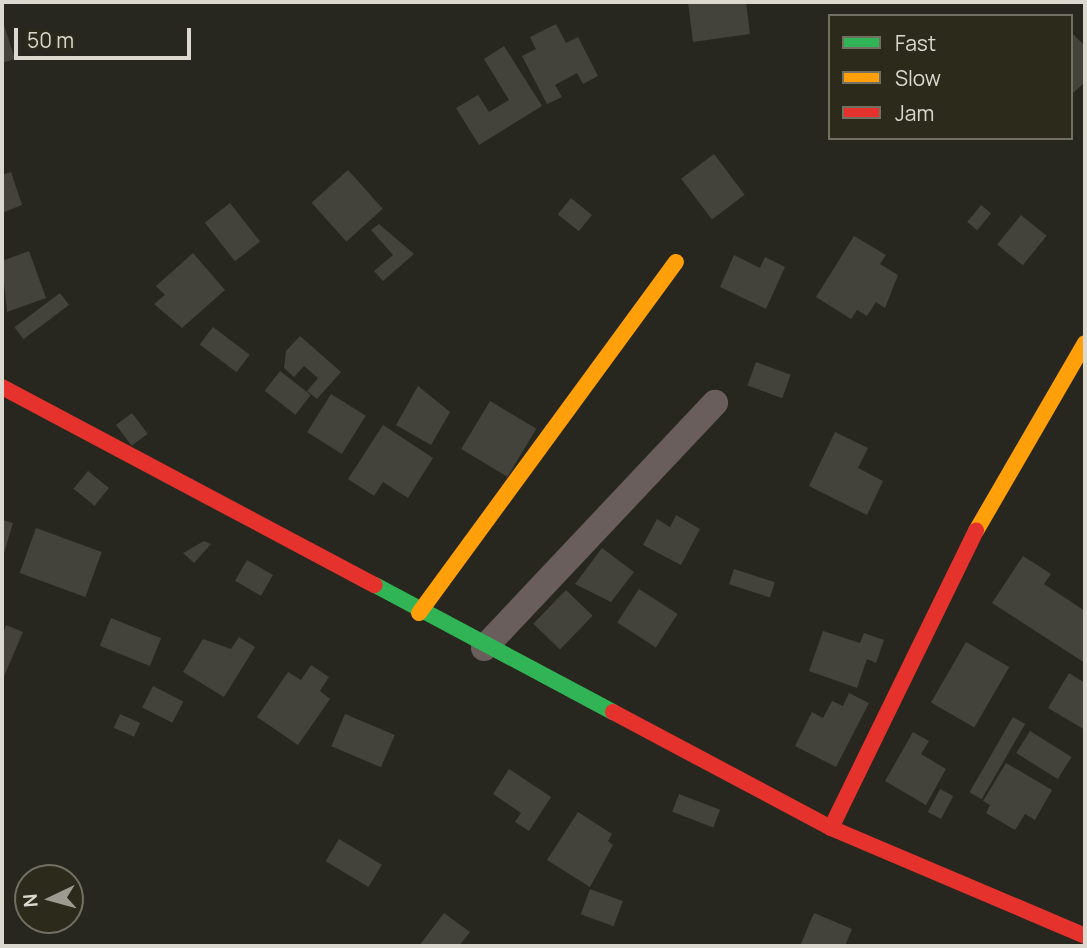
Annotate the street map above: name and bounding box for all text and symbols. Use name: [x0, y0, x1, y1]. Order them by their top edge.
scale bar: [18, 14, 194, 58]
legend: [828, 14, 1073, 140]
text: 50 m: [27, 26, 74, 54]
text: Fast: [895, 29, 936, 57]
text: Slow: [895, 64, 941, 92]
text: Jam: [895, 99, 934, 127]
north arrow: [14, 864, 84, 934]
text: N: [17, 893, 44, 909]

